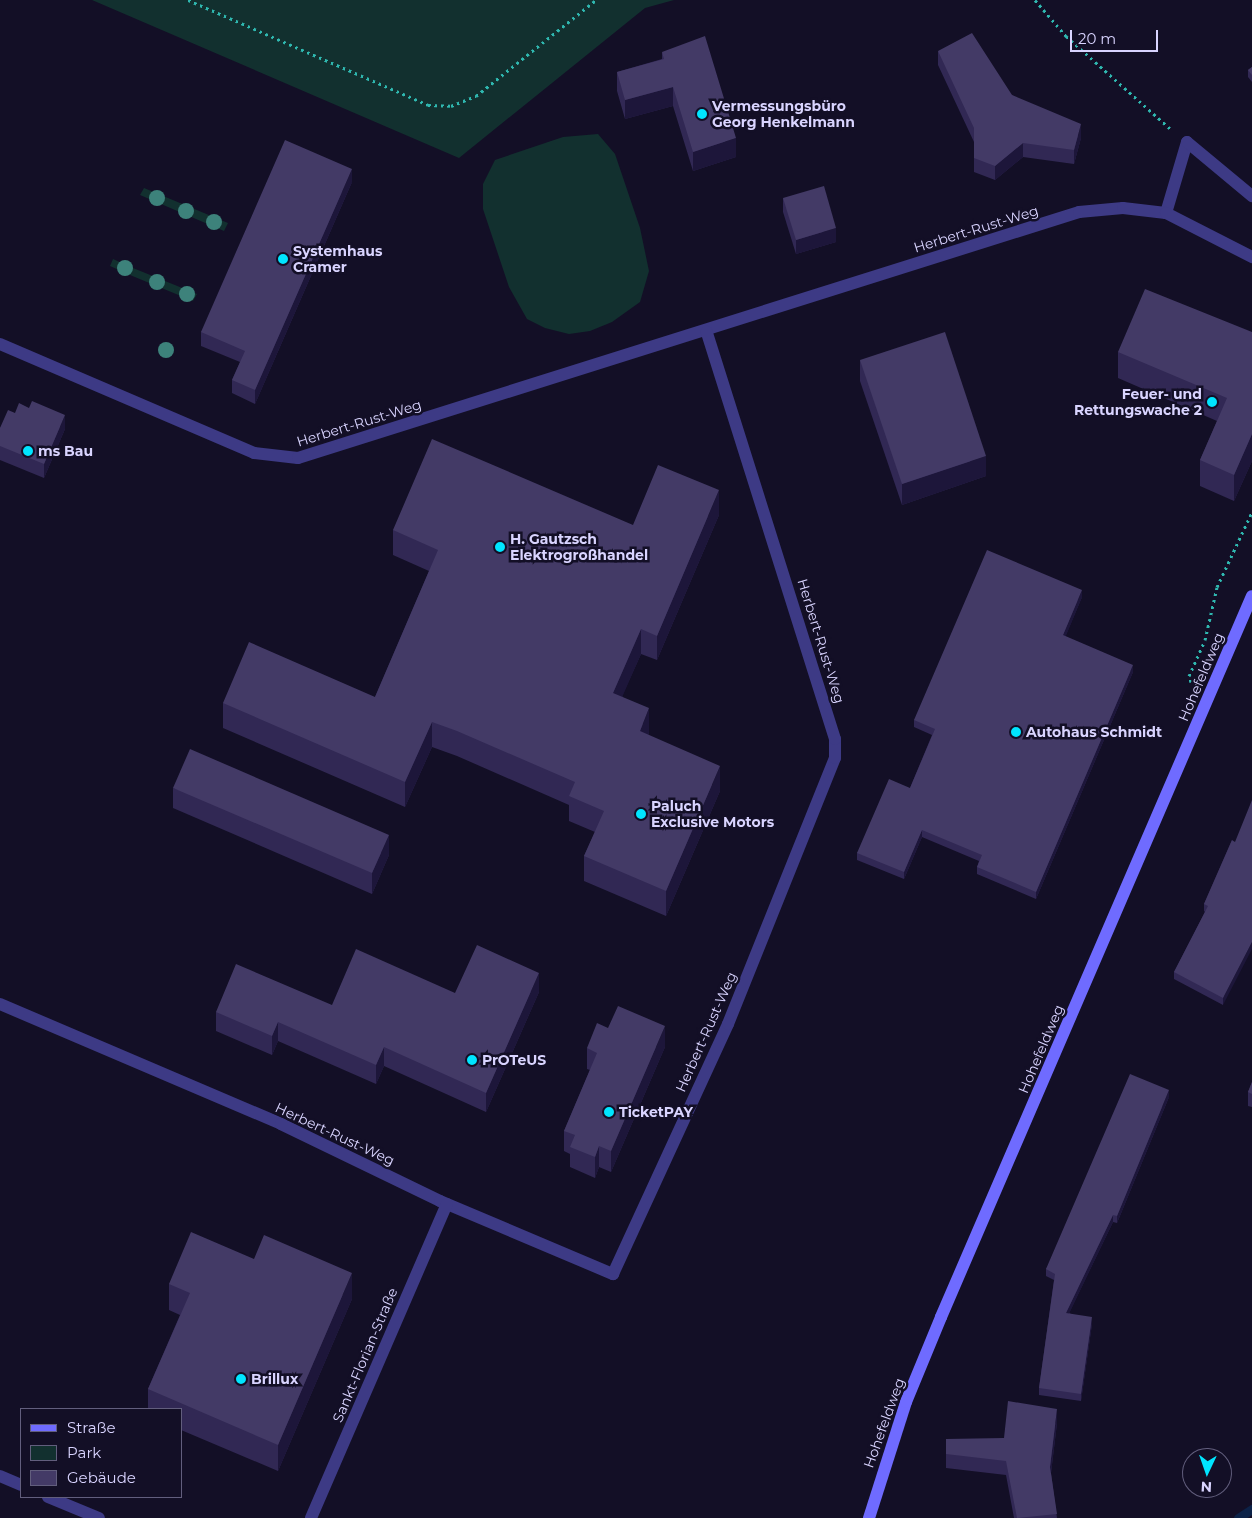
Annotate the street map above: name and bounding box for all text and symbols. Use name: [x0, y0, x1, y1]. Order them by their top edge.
scale bar: [1072, 20, 1160, 52]
text: 20 m: [1078, 29, 1116, 48]
place label: Vermessungsbüro Georg Henkelmann: [712, 98, 855, 130]
marker: Vermessungsbüro Georg Henkelmann: [696, 108, 708, 120]
street label: Herbert-Rust-Weg: [911, 202, 1041, 256]
place label: Systemhaus Cramer: [293, 243, 382, 276]
marker: Systemhaus Cramer: [277, 253, 289, 265]
place label: Feuer- und Rettungswache 2: [1074, 386, 1202, 418]
street label: Herbert-Rust-Weg: [294, 396, 424, 450]
marker: Feuer- und Rettungswache 2: [1206, 396, 1218, 408]
place label: ms Bau: [38, 443, 93, 459]
marker: ms Bau: [22, 445, 34, 457]
place label: H. Gautzsch Elektrogroßhandel: [510, 531, 648, 564]
marker: H. Gautzsch Elektrogroßhandel: [494, 541, 506, 553]
street label: Herbert-Rust-Weg: [794, 576, 848, 706]
street label: Hohefeldweg: [1175, 630, 1227, 724]
place label: Autohaus Schmidt: [1026, 724, 1162, 740]
marker: Autohaus Schmidt: [1010, 726, 1022, 738]
place label: Paluch Exclusive Motors: [651, 798, 774, 830]
marker: Paluch Exclusive Motors: [635, 808, 647, 820]
street label: Herbert-Rust-Weg: [672, 969, 740, 1095]
street label: Hohefeldweg: [1015, 1002, 1067, 1096]
place label: PrOTeUS: [482, 1052, 546, 1068]
marker: PrOTeUS: [466, 1054, 478, 1066]
street label: Herbert-Rust-Weg: [273, 1099, 397, 1169]
place label: TicketPAY: [619, 1104, 693, 1120]
marker: TicketPAY: [603, 1106, 615, 1118]
street label: Sankt-Florian-Straße: [329, 1285, 401, 1425]
place label: Brillux: [251, 1371, 298, 1387]
marker: Brillux: [235, 1373, 247, 1385]
street label: Hohefeldweg: [860, 1376, 908, 1470]
legend: [20, 1408, 182, 1498]
text: Straße: [67, 1418, 116, 1437]
text: Park: [67, 1443, 101, 1462]
north arrow: [1182, 1448, 1232, 1498]
text: Gebäude: [67, 1468, 136, 1487]
text: N: [1200, 1478, 1212, 1496]

